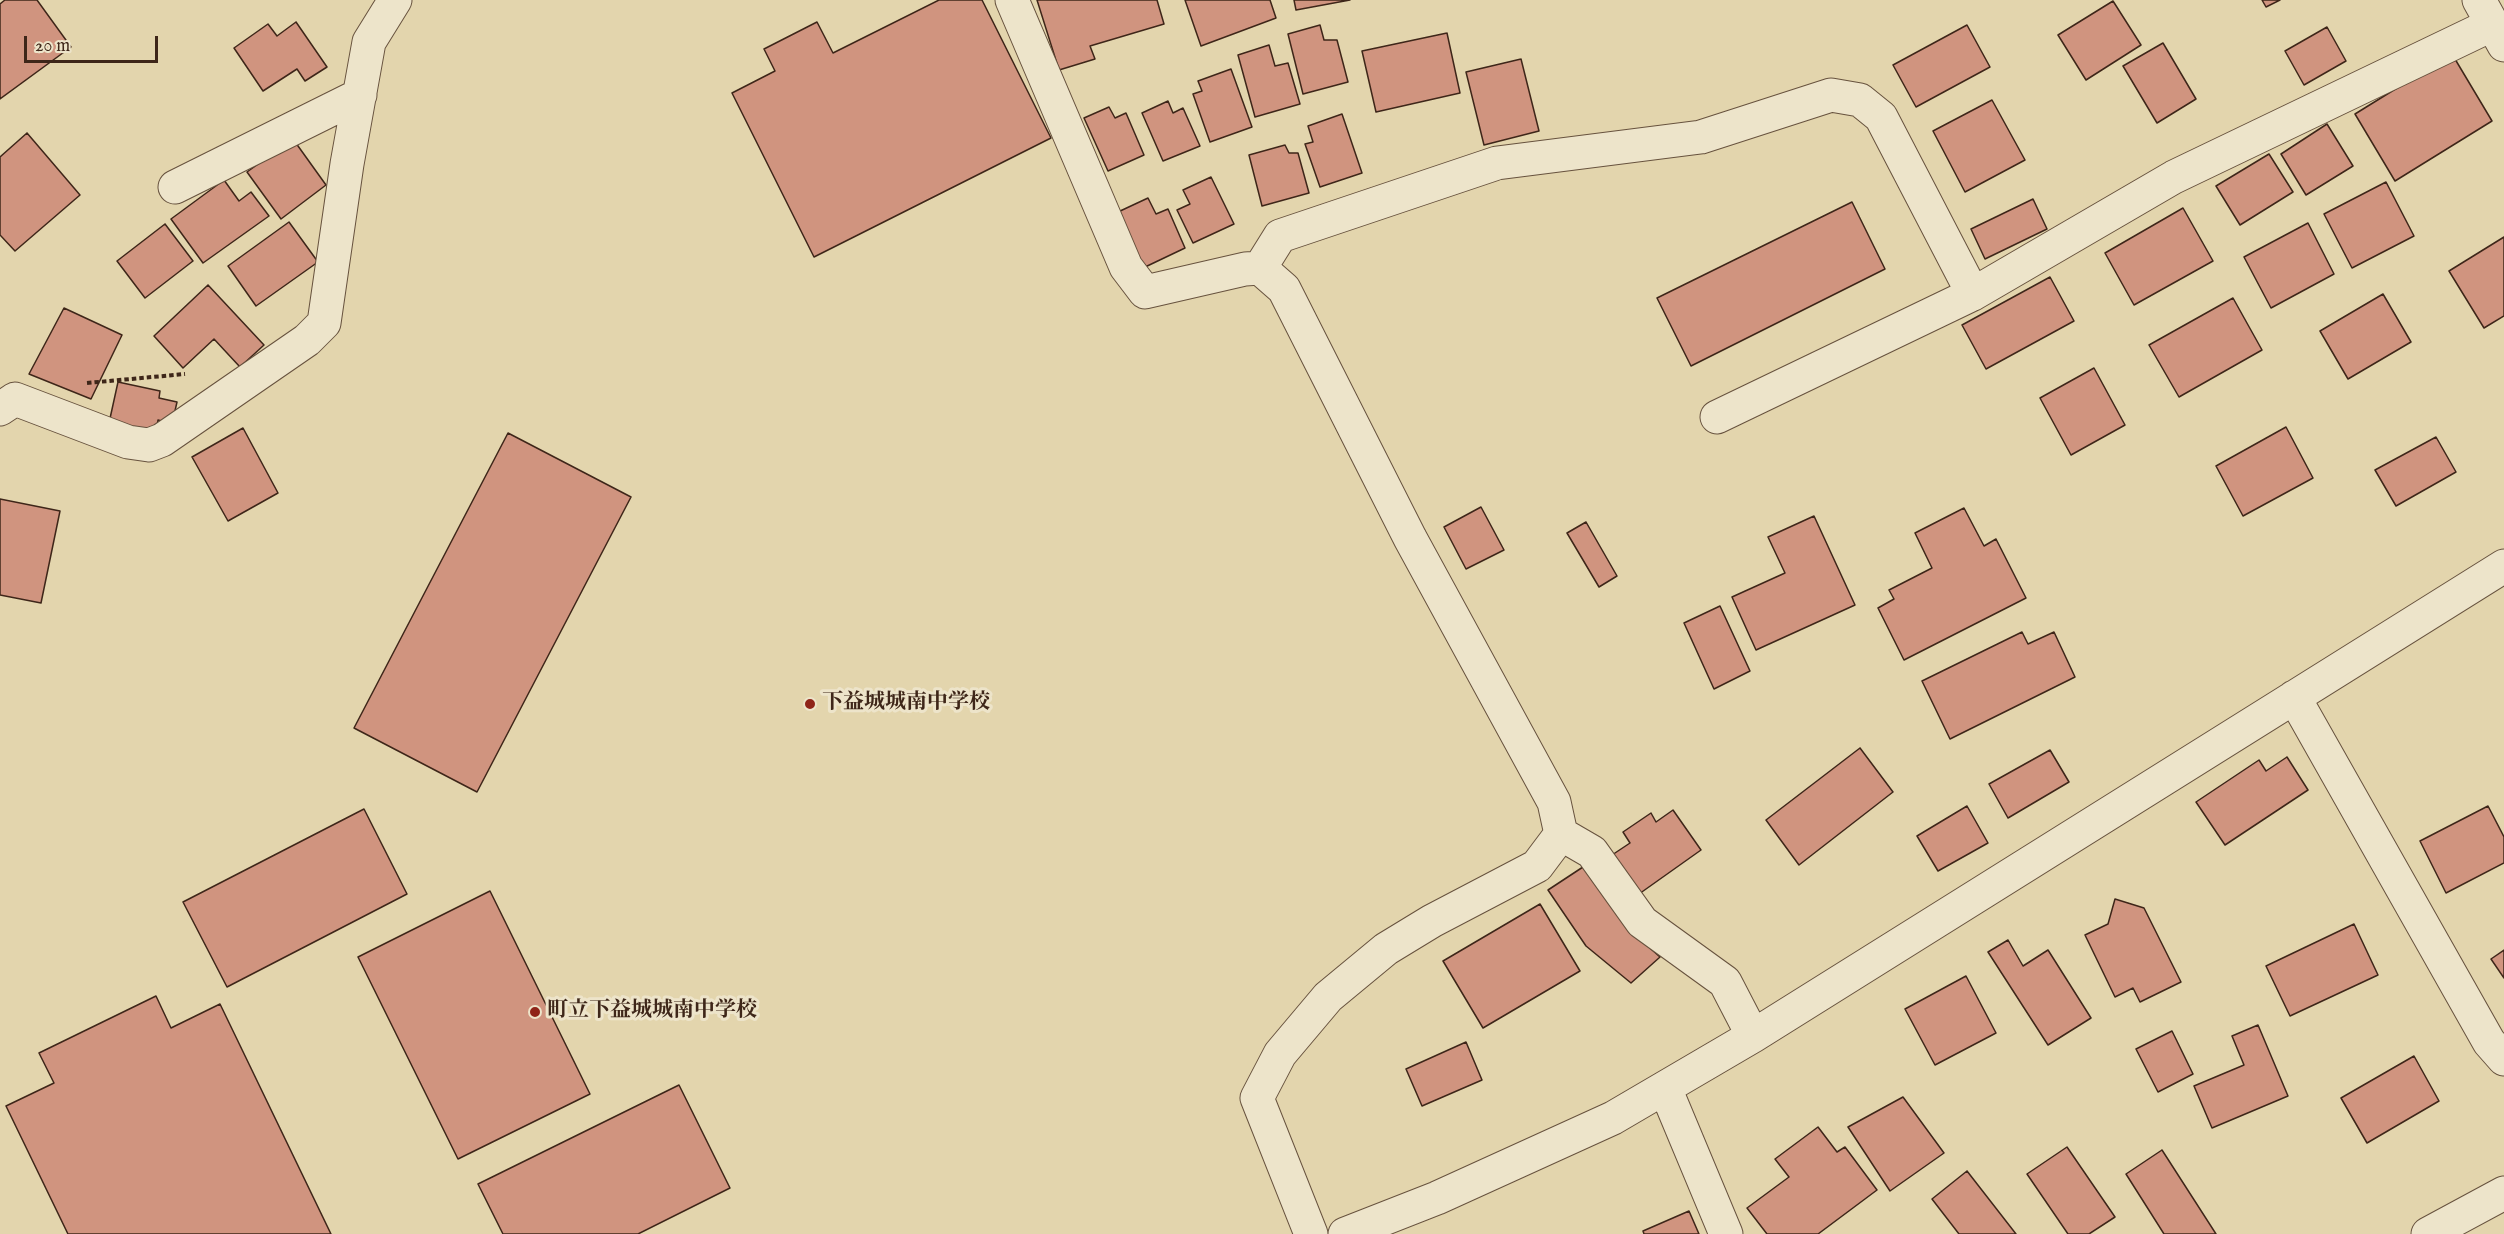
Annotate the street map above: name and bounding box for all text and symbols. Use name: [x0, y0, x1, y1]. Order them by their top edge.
scale bar: [27, 24, 160, 62]
text: 20 m: [35, 35, 70, 58]
place label: 下益城城南中学校: [822, 691, 990, 717]
marker: 下益城城南中学校: [803, 697, 817, 711]
place label: 町立下益城城南中学校: [547, 999, 757, 1025]
marker: 町立下益城城南中学校: [528, 1005, 542, 1019]

